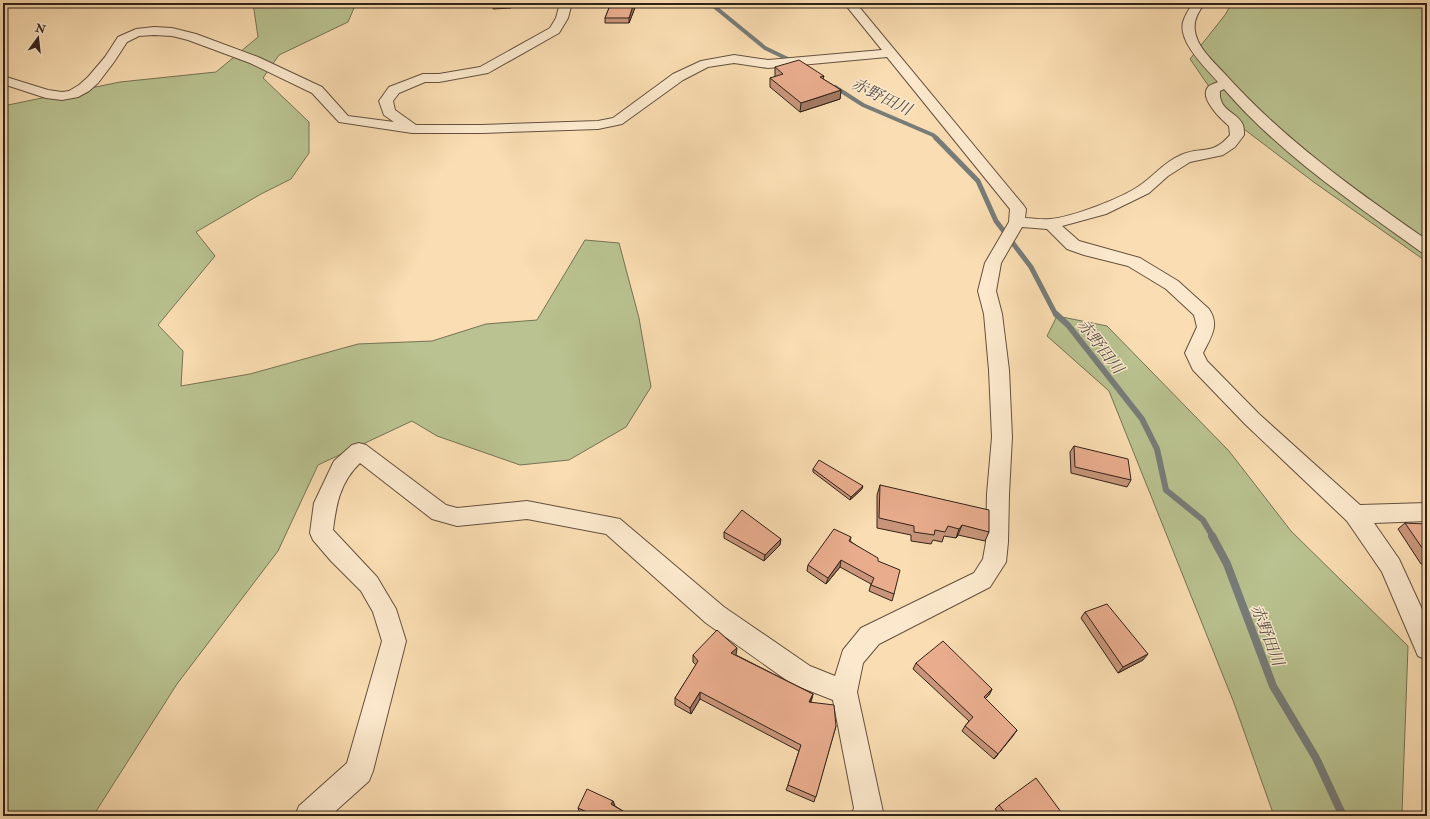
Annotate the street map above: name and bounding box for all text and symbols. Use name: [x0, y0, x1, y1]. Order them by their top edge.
north arrow: [18, 18, 58, 58]
text: N: [33, 21, 48, 37]
water label: 赤野田川: [848, 74, 916, 121]
water label: 赤野田川: [1073, 315, 1129, 380]
water label: 赤野田川: [1246, 602, 1289, 671]

